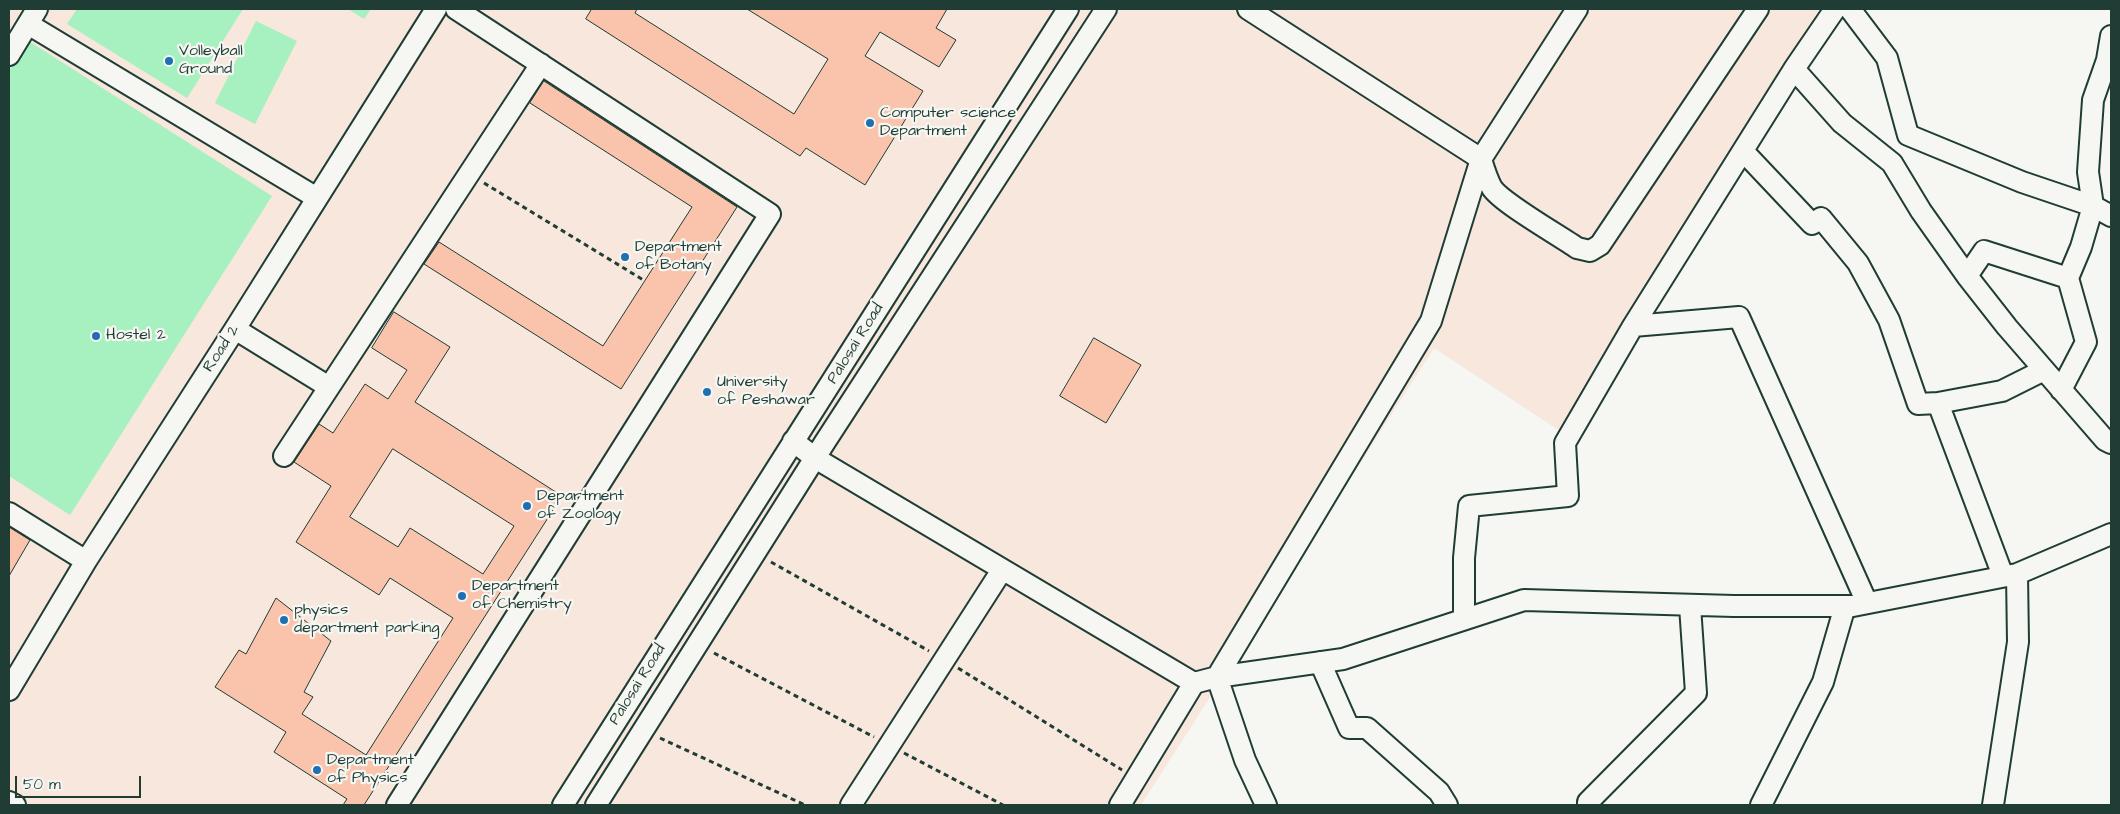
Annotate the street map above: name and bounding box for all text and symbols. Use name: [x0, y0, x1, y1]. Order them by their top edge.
place label: Volleyball Ground: [179, 42, 243, 80]
marker: Volleyball Ground: [163, 55, 175, 67]
place label: Computer science Department: [880, 104, 1016, 142]
marker: Computer science Department: [864, 117, 876, 129]
place label: Department of Botany: [635, 238, 722, 276]
marker: Department of Botany: [619, 251, 631, 263]
street label: Palosai Road: [824, 300, 888, 388]
street label: Road 2: [200, 322, 244, 376]
place label: Hostel 2: [106, 326, 166, 346]
marker: Hostel 2: [90, 330, 102, 342]
place label: University of Peshawar: [717, 373, 815, 411]
marker: University of Peshawar: [701, 386, 713, 398]
place label: Department of Zoology: [537, 487, 624, 525]
marker: Department of Zoology: [521, 500, 533, 512]
place label: Department of Chemistry: [472, 577, 572, 615]
marker: Department of Chemistry: [456, 590, 468, 602]
place label: physics department parking: [294, 601, 440, 639]
marker: physics department parking: [278, 614, 290, 626]
street label: Palosai Road: [606, 641, 670, 729]
place label: Department of Physics: [327, 751, 414, 789]
marker: Department of Physics: [311, 764, 323, 776]
scale bar: [18, 766, 144, 798]
text: 50 m: [23, 774, 61, 795]

